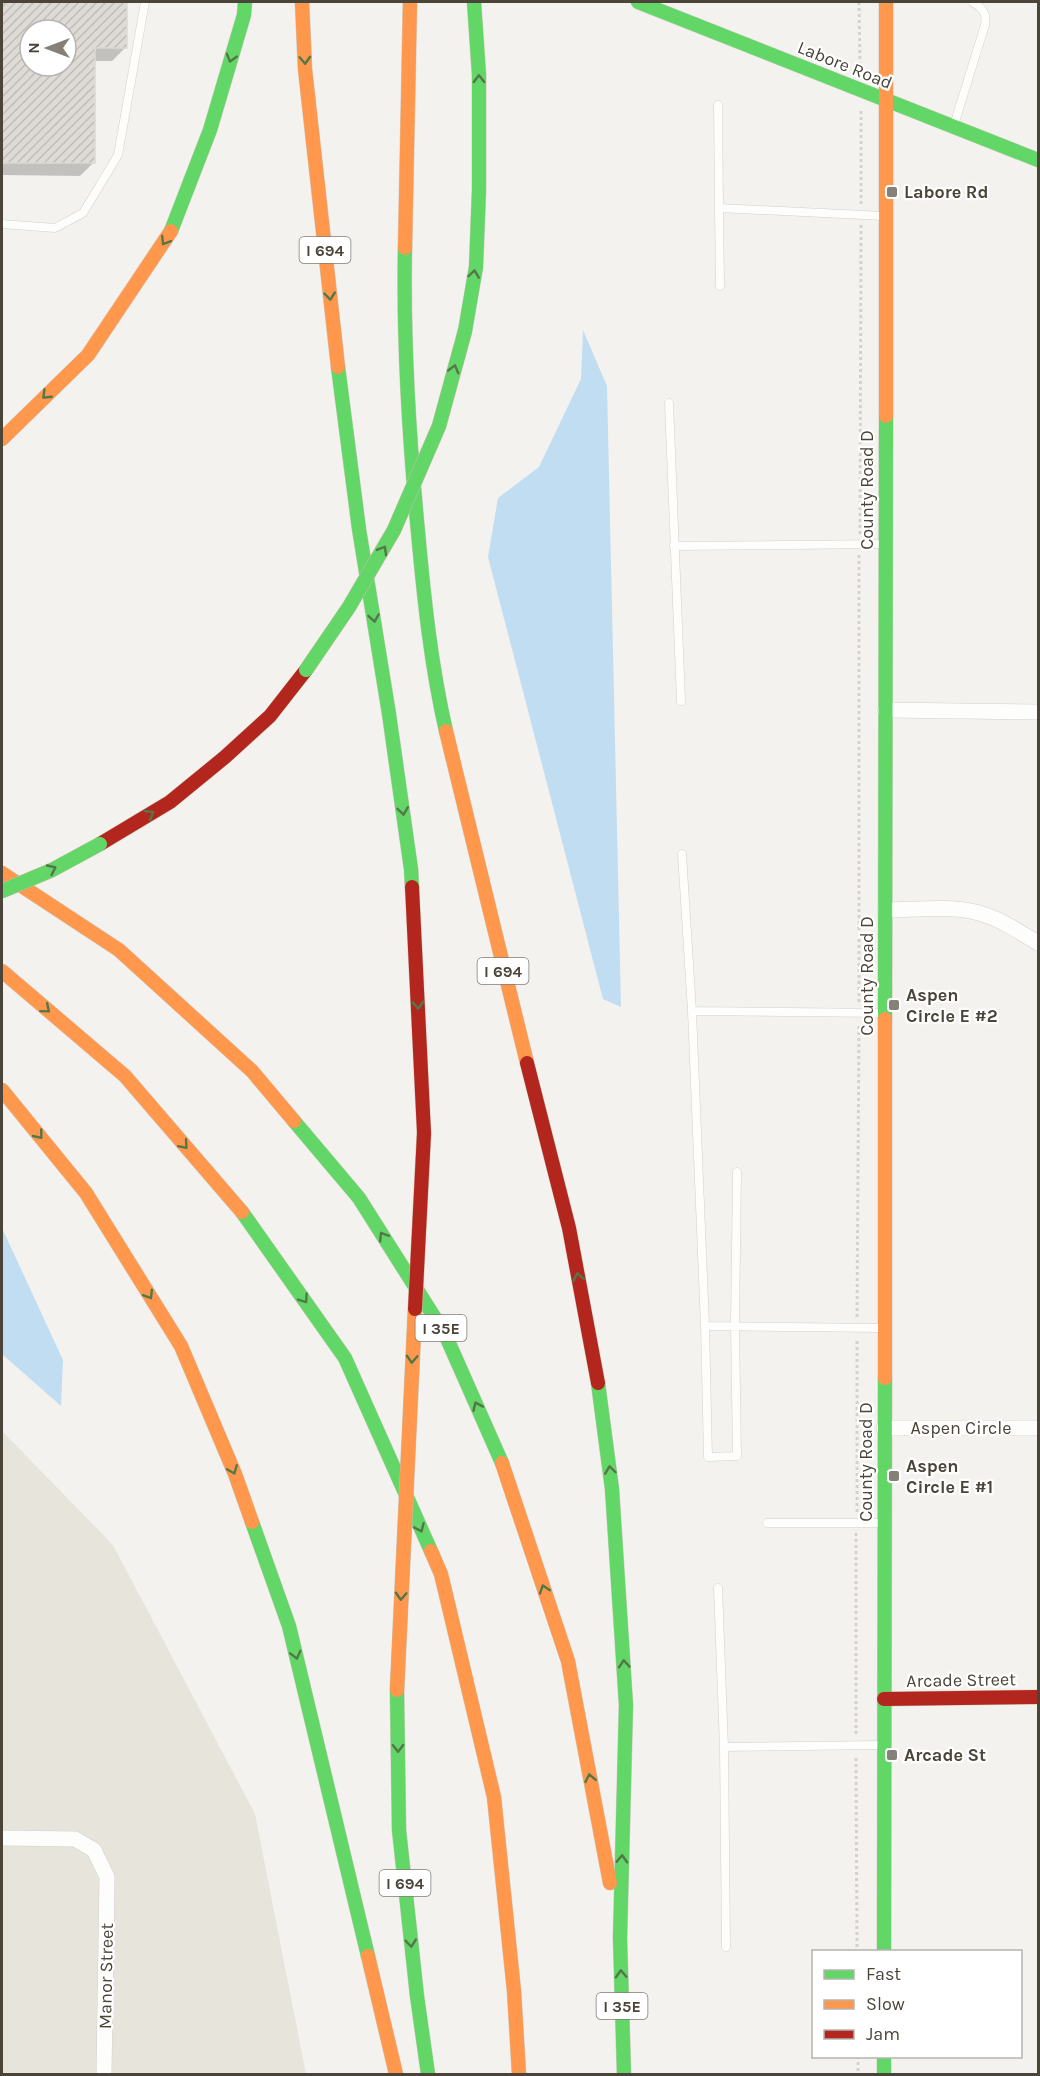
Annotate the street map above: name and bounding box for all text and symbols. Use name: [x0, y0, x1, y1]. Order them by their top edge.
north arrow: [18, 18, 78, 78]
street label: Labore Road: [794, 36, 896, 94]
text: N: [24, 42, 43, 54]
one-way arrow: [226, 52, 238, 63]
one-way arrow: [298, 55, 311, 64]
one-way arrow: [473, 74, 485, 83]
place label: Labore Rd: [904, 181, 988, 203]
marker: Labore Rd: [885, 185, 899, 199]
one-way arrow: [160, 235, 172, 245]
road number: I 694: [300, 237, 350, 263]
one-way arrow: [468, 269, 480, 278]
one-way arrow: [323, 291, 336, 300]
one-way arrow: [447, 364, 460, 374]
one-way arrow: [43, 388, 53, 399]
street label: County Road D: [856, 430, 878, 550]
one-way arrow: [375, 546, 387, 556]
one-way arrow: [367, 614, 379, 623]
one-way arrow: [396, 806, 409, 816]
one-way arrow: [144, 810, 154, 821]
one-way arrow: [45, 865, 56, 877]
street label: County Road D: [856, 916, 878, 1036]
road number: I 694: [478, 958, 528, 984]
place label: Aspen Circle E #2: [906, 984, 998, 1027]
marker: Aspen Circle E #2: [887, 998, 901, 1012]
one-way arrow: [39, 1001, 50, 1012]
one-way arrow: [411, 1001, 424, 1010]
one-way arrow: [31, 1128, 42, 1139]
one-way arrow: [177, 1138, 188, 1149]
one-way arrow: [378, 1232, 390, 1242]
one-way arrow: [572, 1273, 585, 1283]
one-way arrow: [142, 1289, 154, 1299]
one-way arrow: [297, 1292, 308, 1303]
road number: I 35E: [416, 1315, 466, 1341]
one-way arrow: [405, 1354, 418, 1363]
one-way arrow: [473, 1401, 485, 1412]
street label: County Road D: [855, 1402, 877, 1522]
street label: Aspen Circle: [910, 1417, 1012, 1439]
place label: Aspen Circle E #1: [906, 1455, 993, 1498]
one-way arrow: [226, 1464, 238, 1475]
one-way arrow: [604, 1465, 616, 1474]
marker: Aspen Circle E #1: [887, 1469, 901, 1483]
one-way arrow: [413, 1522, 425, 1533]
one-way arrow: [539, 1584, 551, 1595]
one-way arrow: [394, 1591, 407, 1600]
one-way arrow: [289, 1649, 302, 1659]
one-way arrow: [618, 1660, 631, 1669]
street label: Arcade Street: [906, 1668, 1016, 1692]
one-way arrow: [392, 1744, 404, 1753]
place label: Arcade St: [904, 1744, 986, 1766]
marker: Arcade St: [885, 1748, 899, 1762]
one-way arrow: [584, 1773, 597, 1783]
one-way arrow: [616, 1855, 629, 1864]
road number: I 694: [380, 1870, 430, 1896]
street label: Manor Street: [94, 1923, 118, 2029]
one-way arrow: [404, 1938, 417, 1947]
legend: [812, 1950, 1022, 2058]
text: Fast: [866, 1963, 901, 1985]
one-way arrow: [615, 1970, 628, 1979]
road number: I 35E: [596, 1993, 648, 2019]
text: Slow: [866, 1993, 905, 2015]
text: Jam: [866, 2023, 900, 2045]

